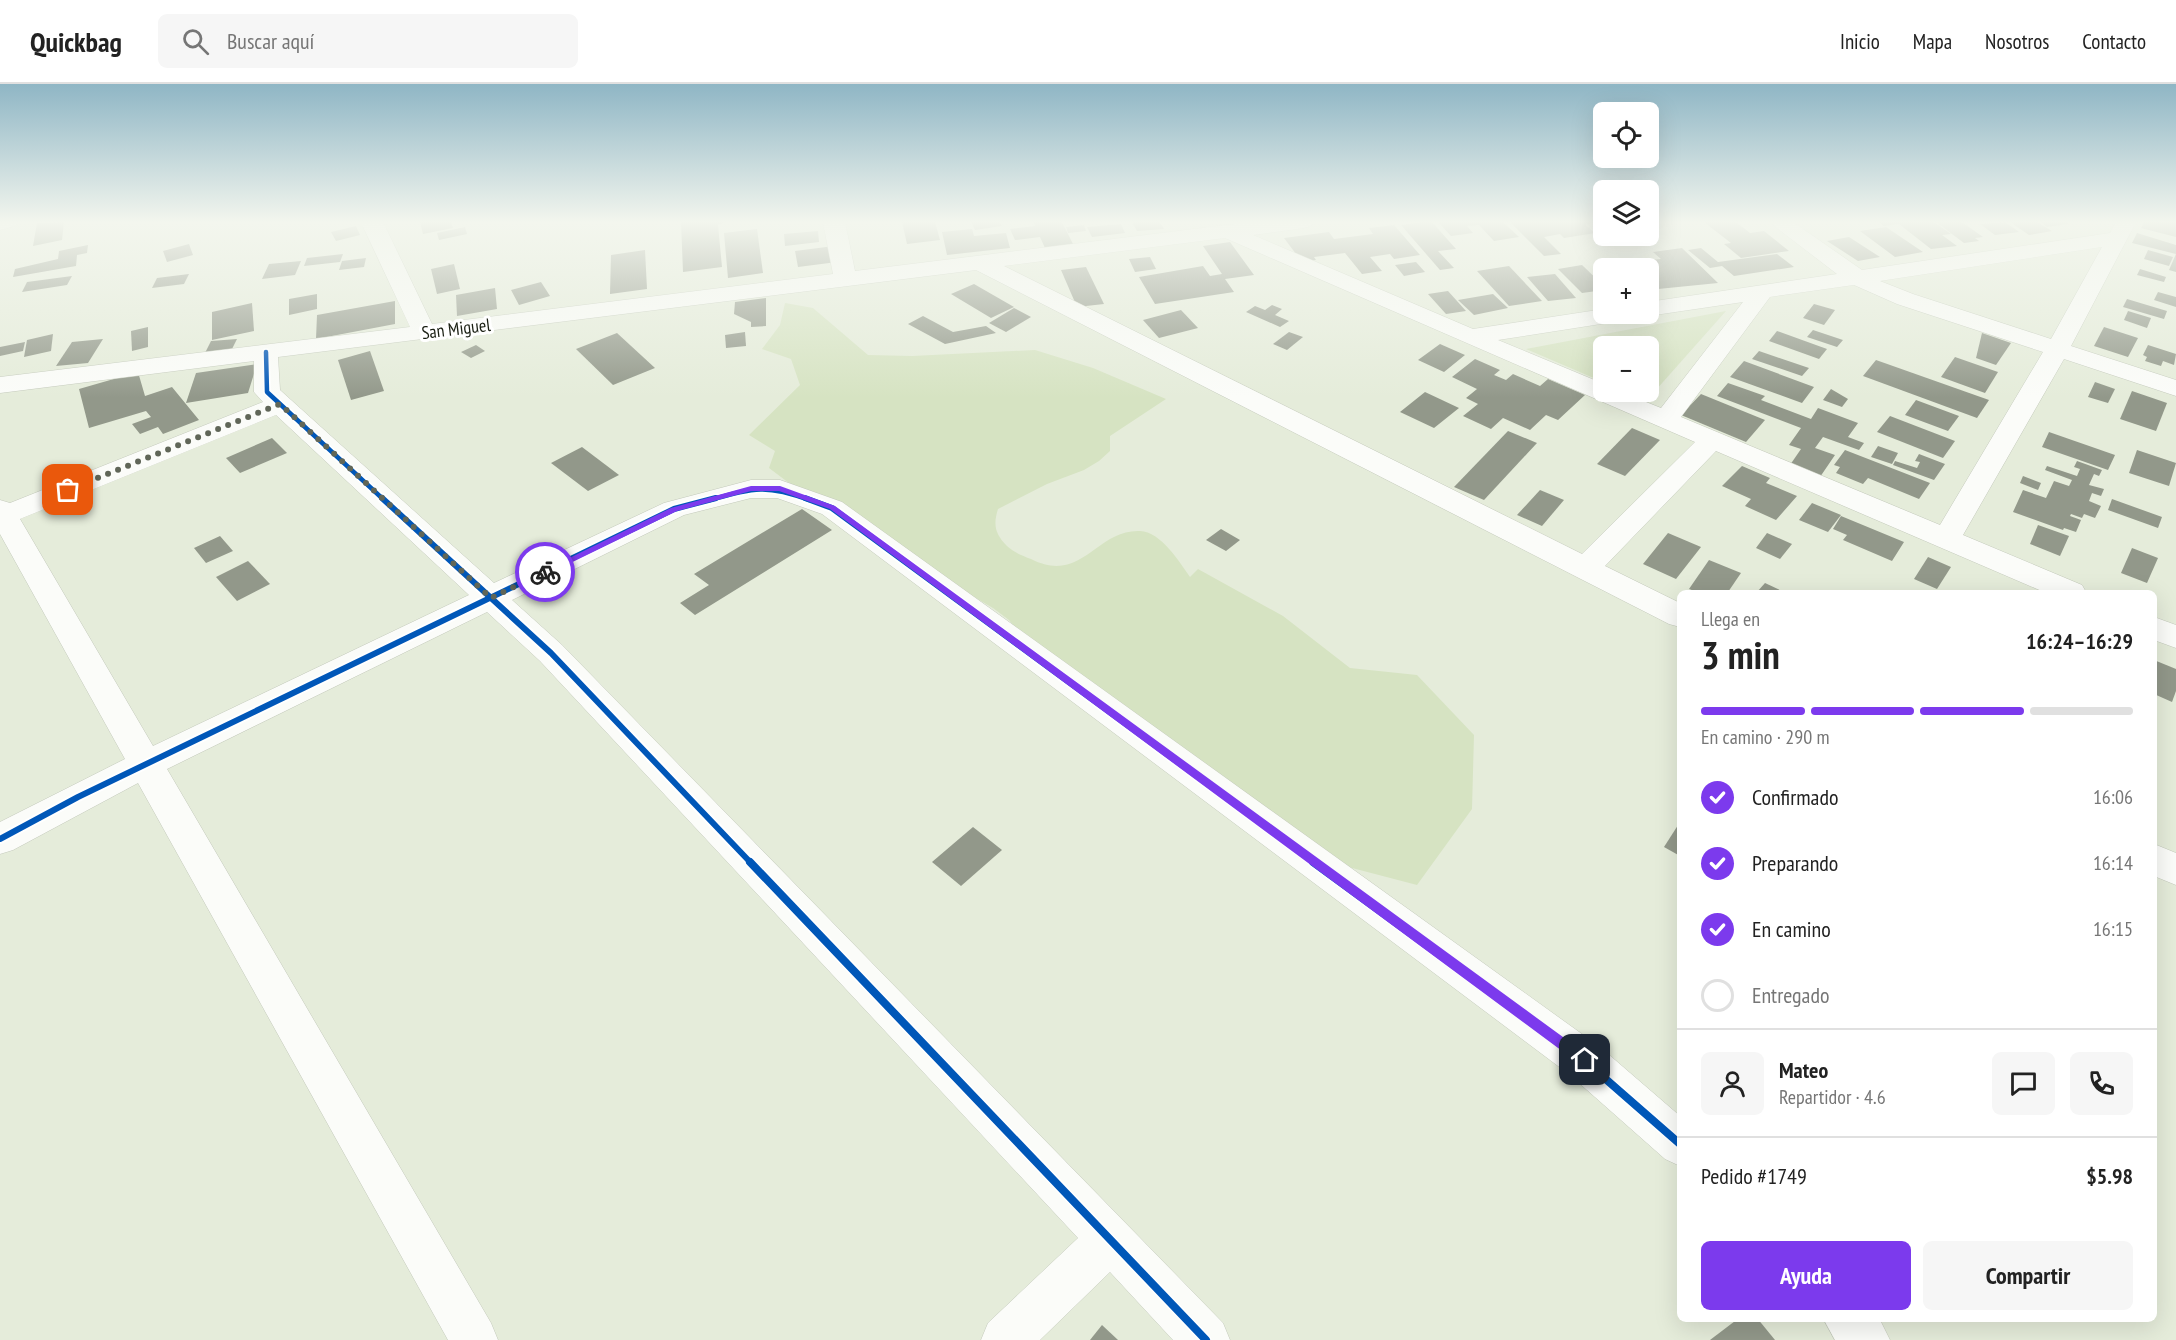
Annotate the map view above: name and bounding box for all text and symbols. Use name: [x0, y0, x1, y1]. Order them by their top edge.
search box: [158, 14, 578, 68]
text: Quickbag: [30, 23, 122, 60]
icon: search: [179, 25, 212, 58]
text: Buscar aquí: [227, 27, 314, 55]
text: Inicio: [1840, 28, 1880, 55]
text: Mapa: [1913, 28, 1952, 55]
text: Nosotros: [1985, 28, 2049, 55]
text: Contacto: [2082, 28, 2146, 55]
map controls: [1593, 102, 1659, 402]
button: locate: [1593, 102, 1659, 168]
button: layers: [1593, 180, 1659, 246]
button: +: [1593, 258, 1659, 324]
street label: San Miguel: [420, 313, 492, 344]
button: −: [1593, 336, 1659, 402]
pin: [42, 464, 93, 515]
icon: bag: [51, 473, 84, 506]
courier: [515, 542, 575, 602]
icon: bike: [529, 556, 562, 589]
text: Llega en: [1701, 606, 1760, 632]
text: 16:24–16:29: [2026, 627, 2133, 655]
text: 3 min: [1701, 629, 1780, 680]
text: En camino · 290 m: [1701, 724, 1830, 750]
icon: check: [1701, 781, 1734, 814]
text: Confirmado: [1752, 783, 1838, 811]
text: 16:06: [2093, 784, 2133, 810]
icon: check: [1701, 847, 1734, 880]
text: Preparando: [1752, 849, 1838, 877]
text: 16:14: [2093, 850, 2133, 876]
icon: check: [1701, 913, 1734, 946]
text: En camino: [1752, 915, 1831, 943]
text: 16:15: [2093, 916, 2133, 942]
text: Entregado: [1752, 981, 1829, 1009]
pin: [1559, 1034, 1610, 1085]
icon: home: [1568, 1043, 1601, 1076]
button: person: [1701, 1052, 1764, 1115]
button: chat: [1992, 1052, 2055, 1115]
button: phone: [2070, 1052, 2133, 1115]
text: Mateo: [1779, 1056, 1828, 1084]
text: Repartidor · 4.6: [1779, 1084, 1886, 1110]
text: Pedido #1749: [1701, 1162, 1807, 1190]
text: $5.98: [2086, 1162, 2133, 1190]
button: Ayuda: [1701, 1241, 1911, 1310]
button: Compartir: [1923, 1241, 2133, 1310]

